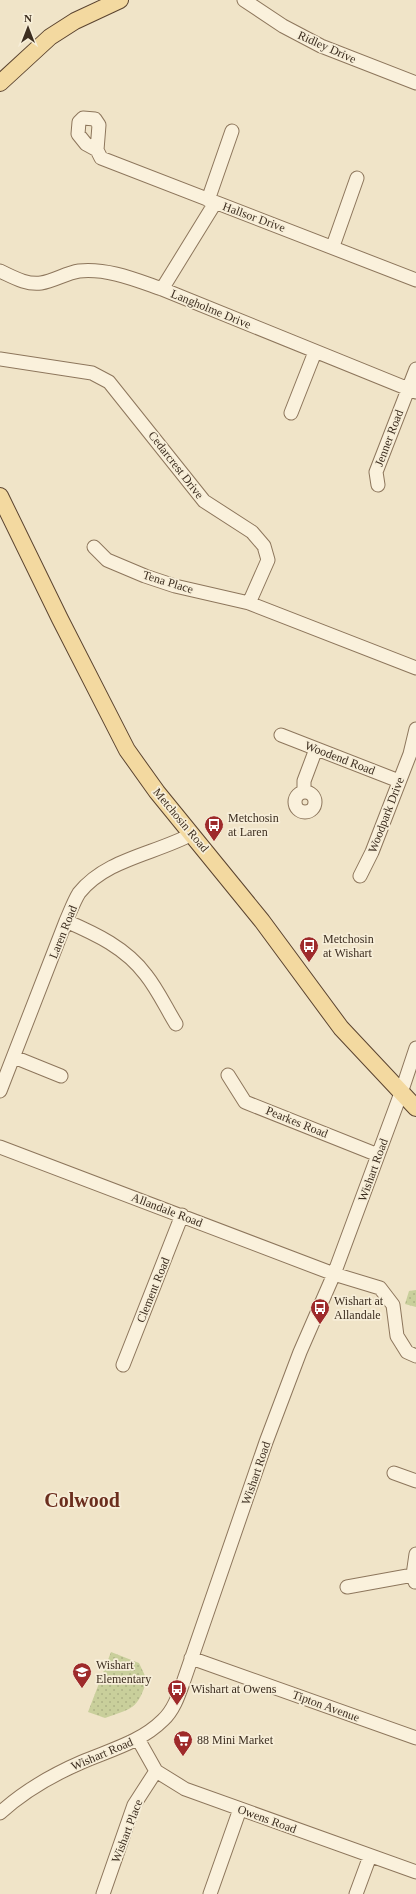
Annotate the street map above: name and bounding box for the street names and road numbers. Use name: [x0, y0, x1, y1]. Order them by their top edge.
street label: Ridley Drive: [296, 28, 358, 66]
street label: Hallsor Drive: [221, 199, 287, 235]
street label: Langholme Drive: [169, 287, 253, 331]
street label: Jenner Road: [372, 408, 406, 468]
street label: Cedarcrest Drive: [145, 429, 207, 501]
street label: Tena Place: [141, 568, 195, 596]
street label: Woodend Road: [303, 738, 377, 778]
street label: Woodpark Drive: [365, 775, 407, 855]
street label: Metchosin Road: [150, 785, 212, 855]
street label: Laren Road: [46, 903, 80, 961]
street label: Pearkes Road: [264, 1103, 330, 1141]
street label: Wishart Road: [355, 1137, 391, 1203]
street label: Allandale Road: [129, 1190, 205, 1230]
street label: Clement Road: [134, 1255, 172, 1325]
street label: Wishart Road: [239, 1440, 273, 1506]
street label: Tipton Avenue: [291, 1687, 361, 1725]
street label: Wishart Road: [69, 1735, 135, 1773]
street label: Wishart Place: [109, 1797, 145, 1865]
street label: Owens Road: [236, 1802, 298, 1836]

